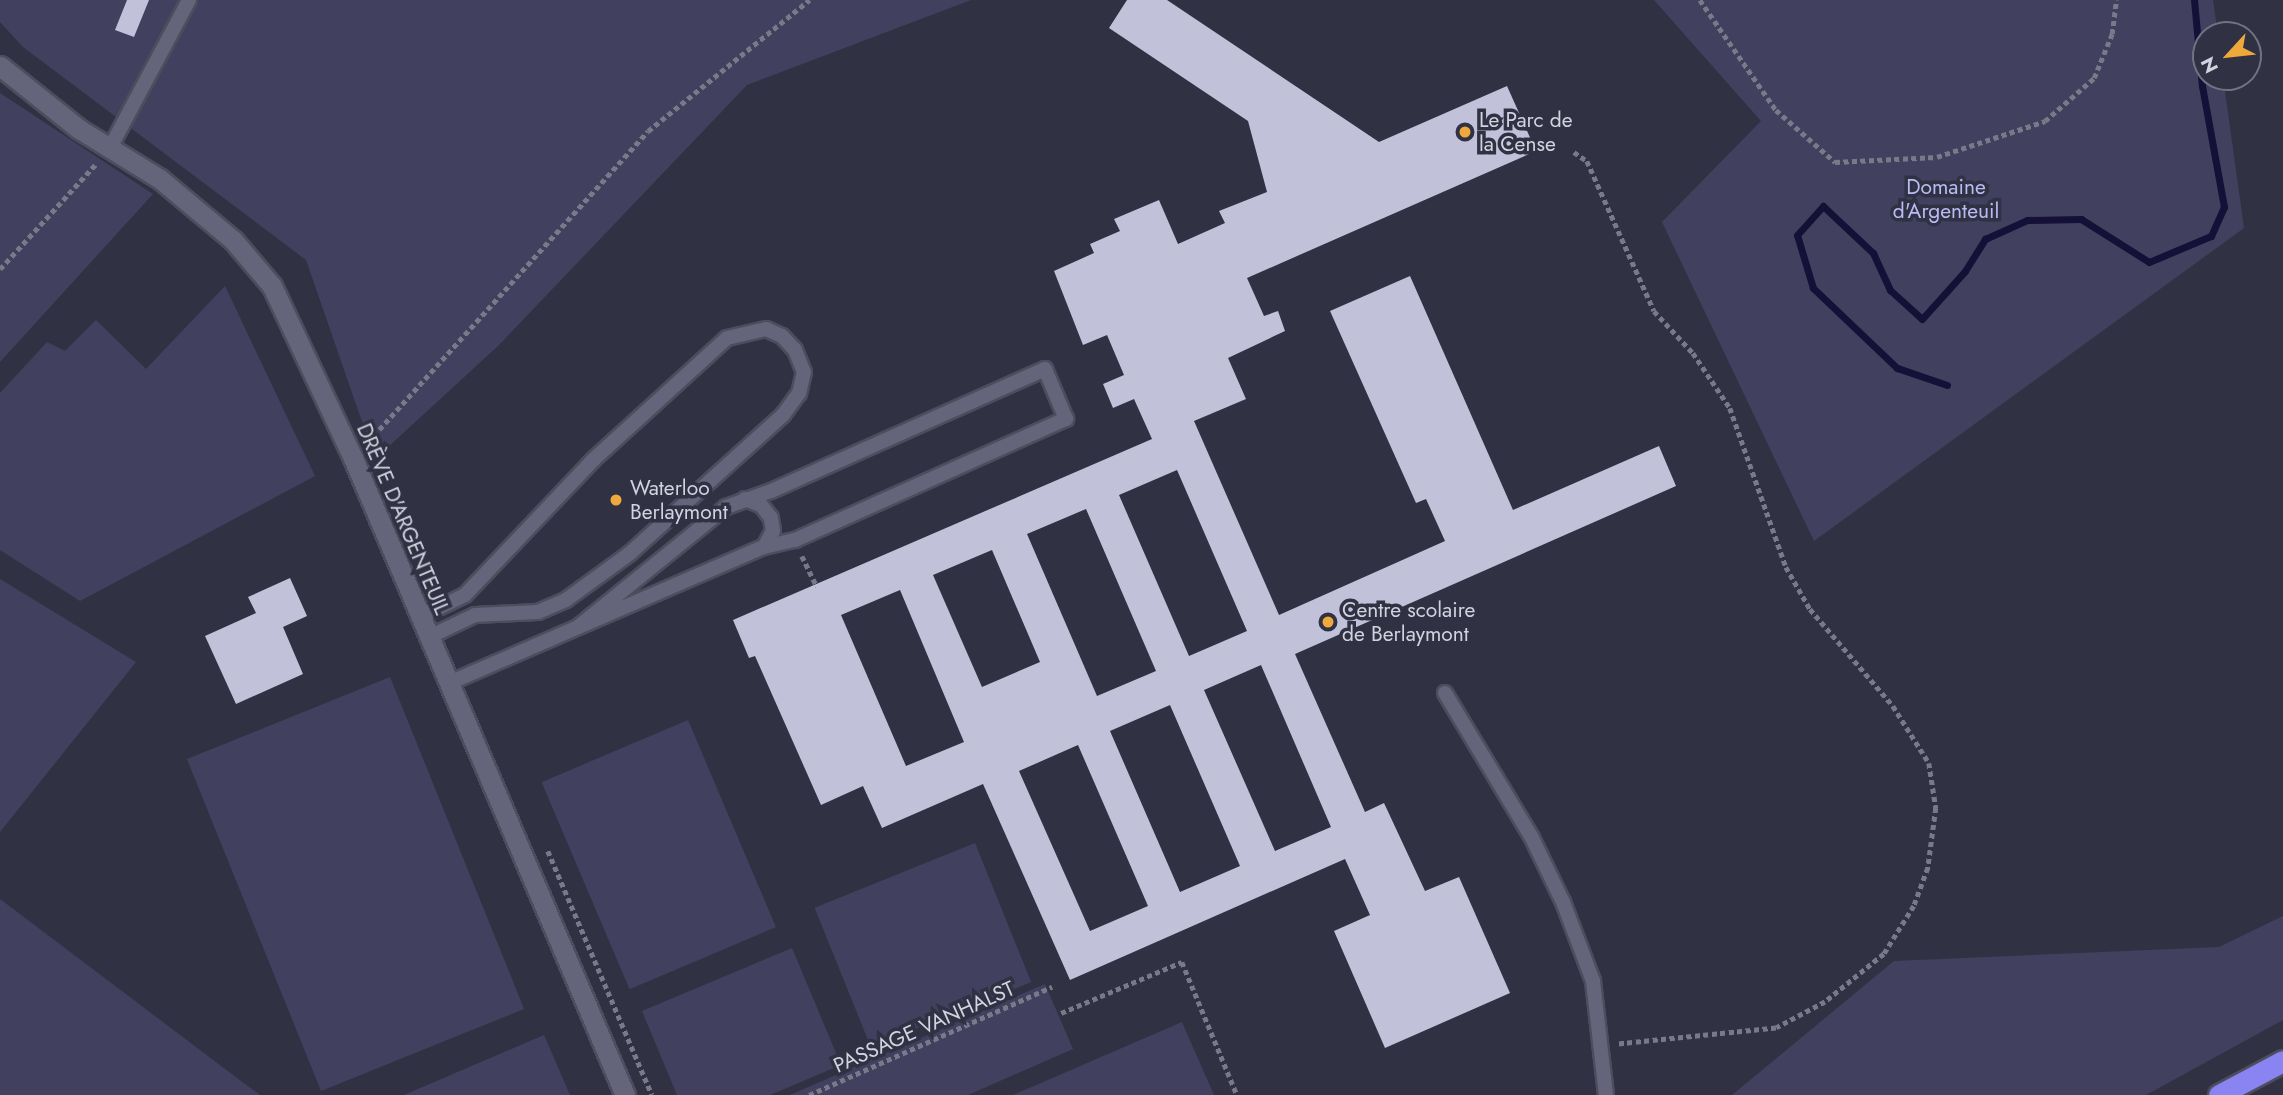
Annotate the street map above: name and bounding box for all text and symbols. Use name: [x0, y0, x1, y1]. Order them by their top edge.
north arrow: [2192, 21, 2262, 91]
text: N: [2194, 52, 2225, 78]
place label: Le Parc de la Cense: [1479, 107, 1573, 157]
marker: Le Parc de la Cense: [1457, 124, 1473, 140]
park label: Domaine d'Argenteuil: [1893, 174, 1999, 224]
street label: DRÈVE D'ARGENTEUIL: [351, 420, 455, 618]
place label: Waterloo Berlaymont: [630, 475, 728, 525]
marker: Waterloo Berlaymont: [608, 492, 624, 508]
place label: Centre scolaire de Berlaymont: [1342, 597, 1475, 647]
marker: Centre scolaire de Berlaymont: [1320, 614, 1336, 630]
street label: PASSAGE VANHALST: [829, 976, 1019, 1078]

